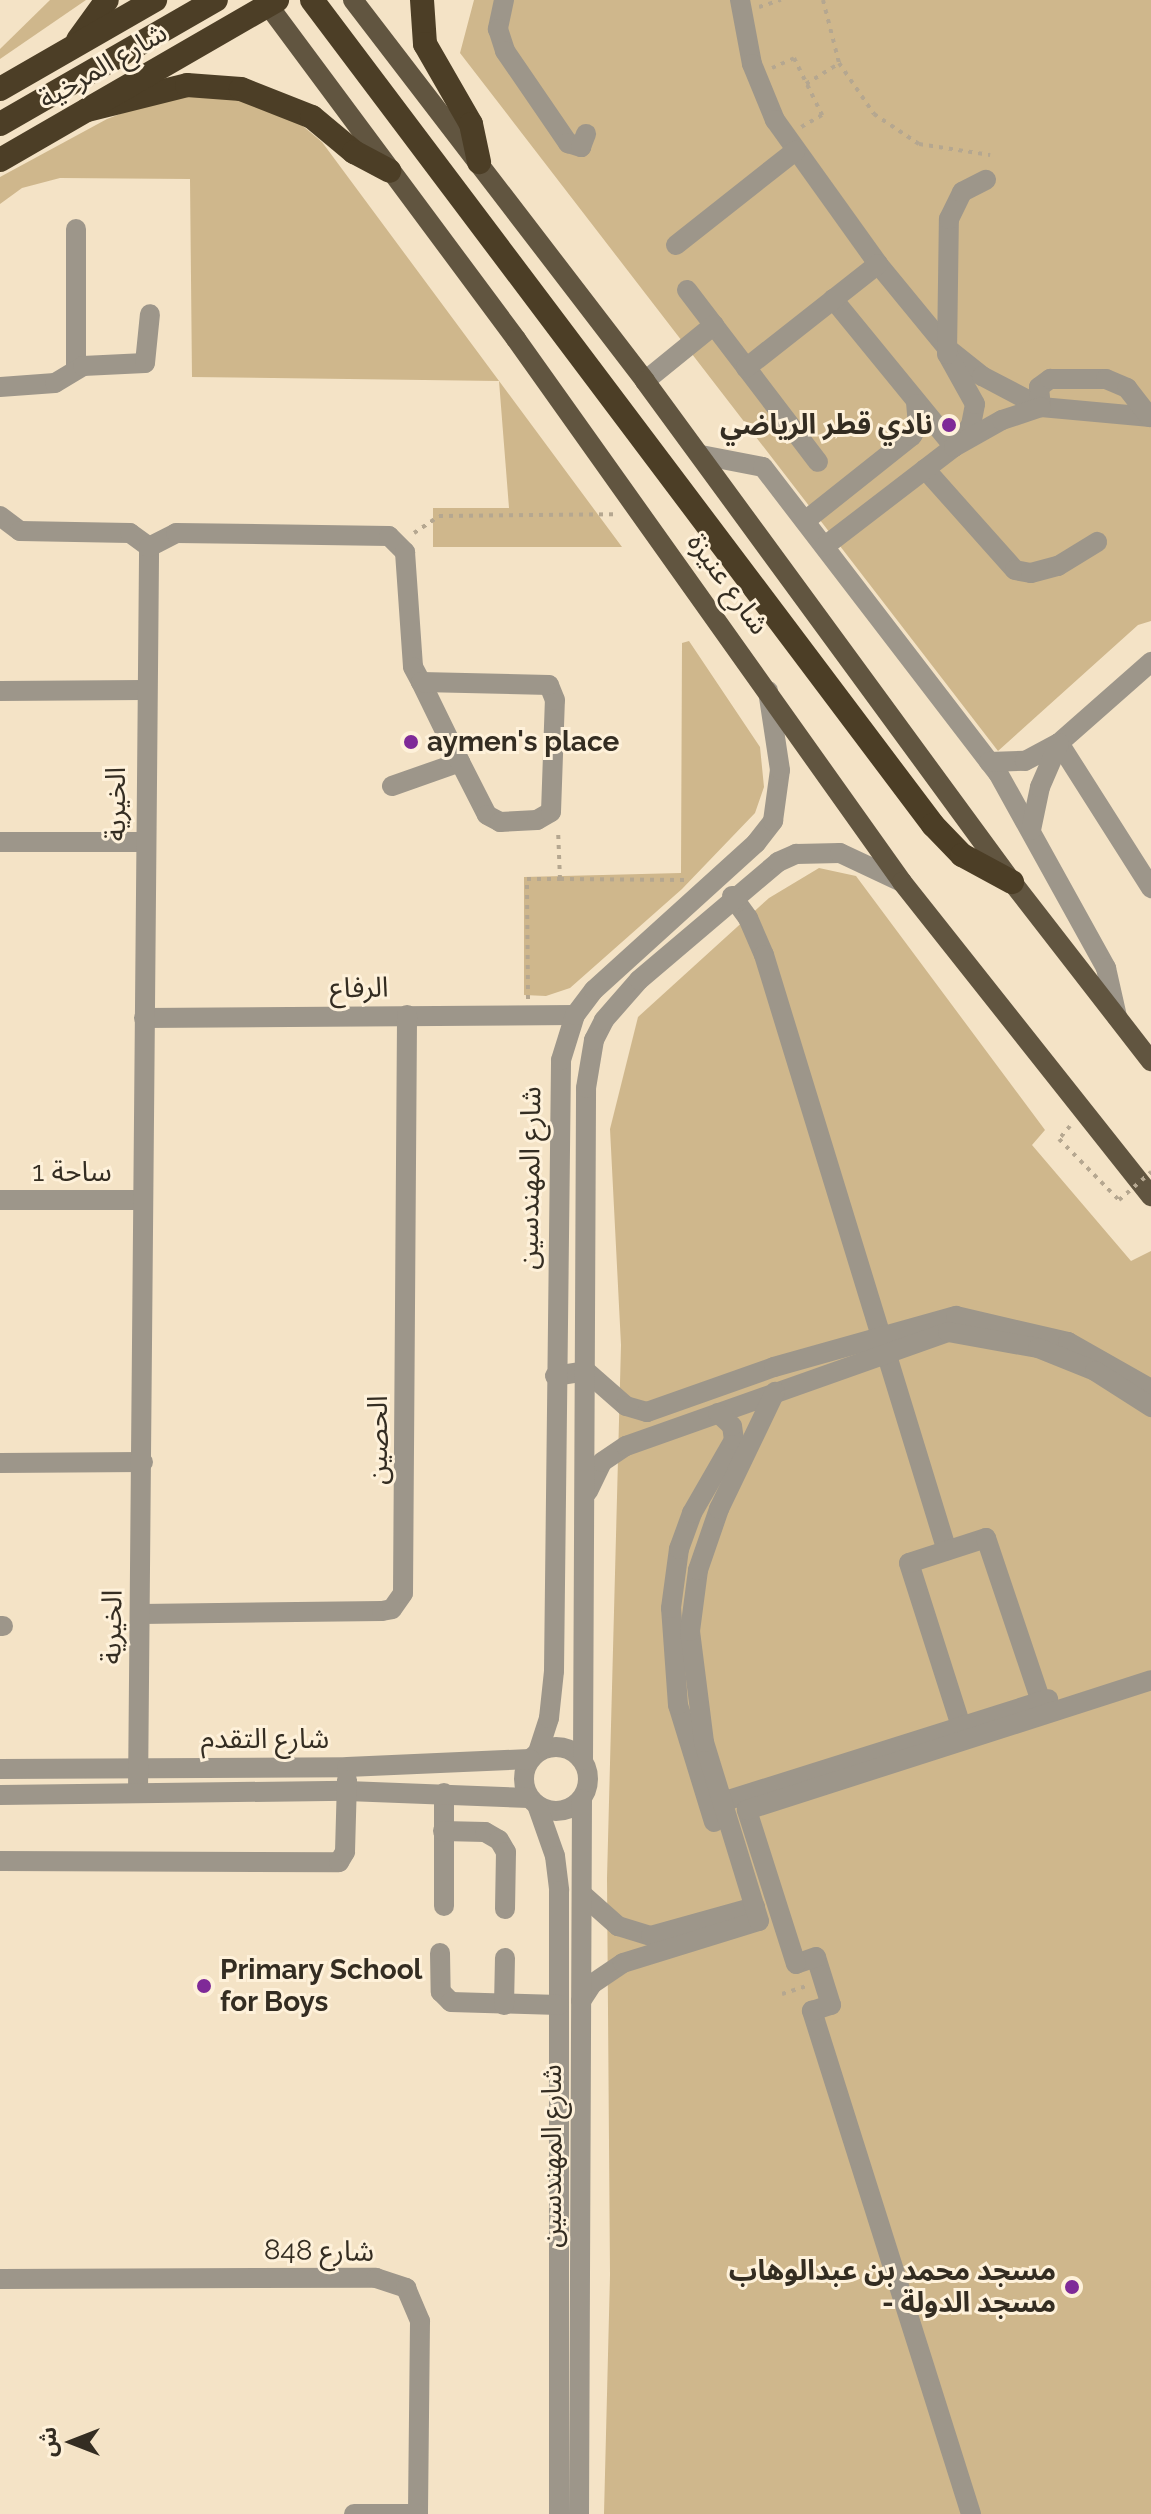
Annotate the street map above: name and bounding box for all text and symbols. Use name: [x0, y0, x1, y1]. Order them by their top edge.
street label: شارع المرخية: [33, 16, 173, 116]
place label: نادي قطر الرياضي: [720, 408, 933, 442]
marker: نادي قطر الرياضي: [940, 416, 958, 434]
street label: شارع عنيزة: [680, 527, 776, 641]
place label: aymen's place: [427, 725, 619, 759]
marker: aymen's place: [402, 733, 420, 751]
street label: الخيرية: [99, 767, 133, 841]
street label: الرفاع: [329, 971, 389, 1005]
street label: شارع المهندسين: [512, 1086, 548, 1270]
street label: ساحة 1: [32, 1155, 112, 1189]
street label: الحصين: [361, 1395, 395, 1485]
street label: الخيرية: [95, 1589, 129, 1665]
street label: شارع التقدم: [201, 1722, 329, 1756]
place label: Primary School for Boys: [220, 1953, 423, 2019]
marker: Primary School for Boys: [195, 1977, 213, 1995]
street label: شارع المهندسين: [535, 2064, 569, 2248]
street label: شارع 848: [264, 2233, 374, 2269]
place label: مسجد محمد بن عبدالوهاب - مسجد الدولة: [729, 2254, 1056, 2320]
marker: مسجد محمد بن عبدالوهاب - مسجد الدولة: [1063, 2278, 1081, 2296]
north arrow: [32, 2402, 112, 2482]
text: ش: [35, 2427, 61, 2457]

